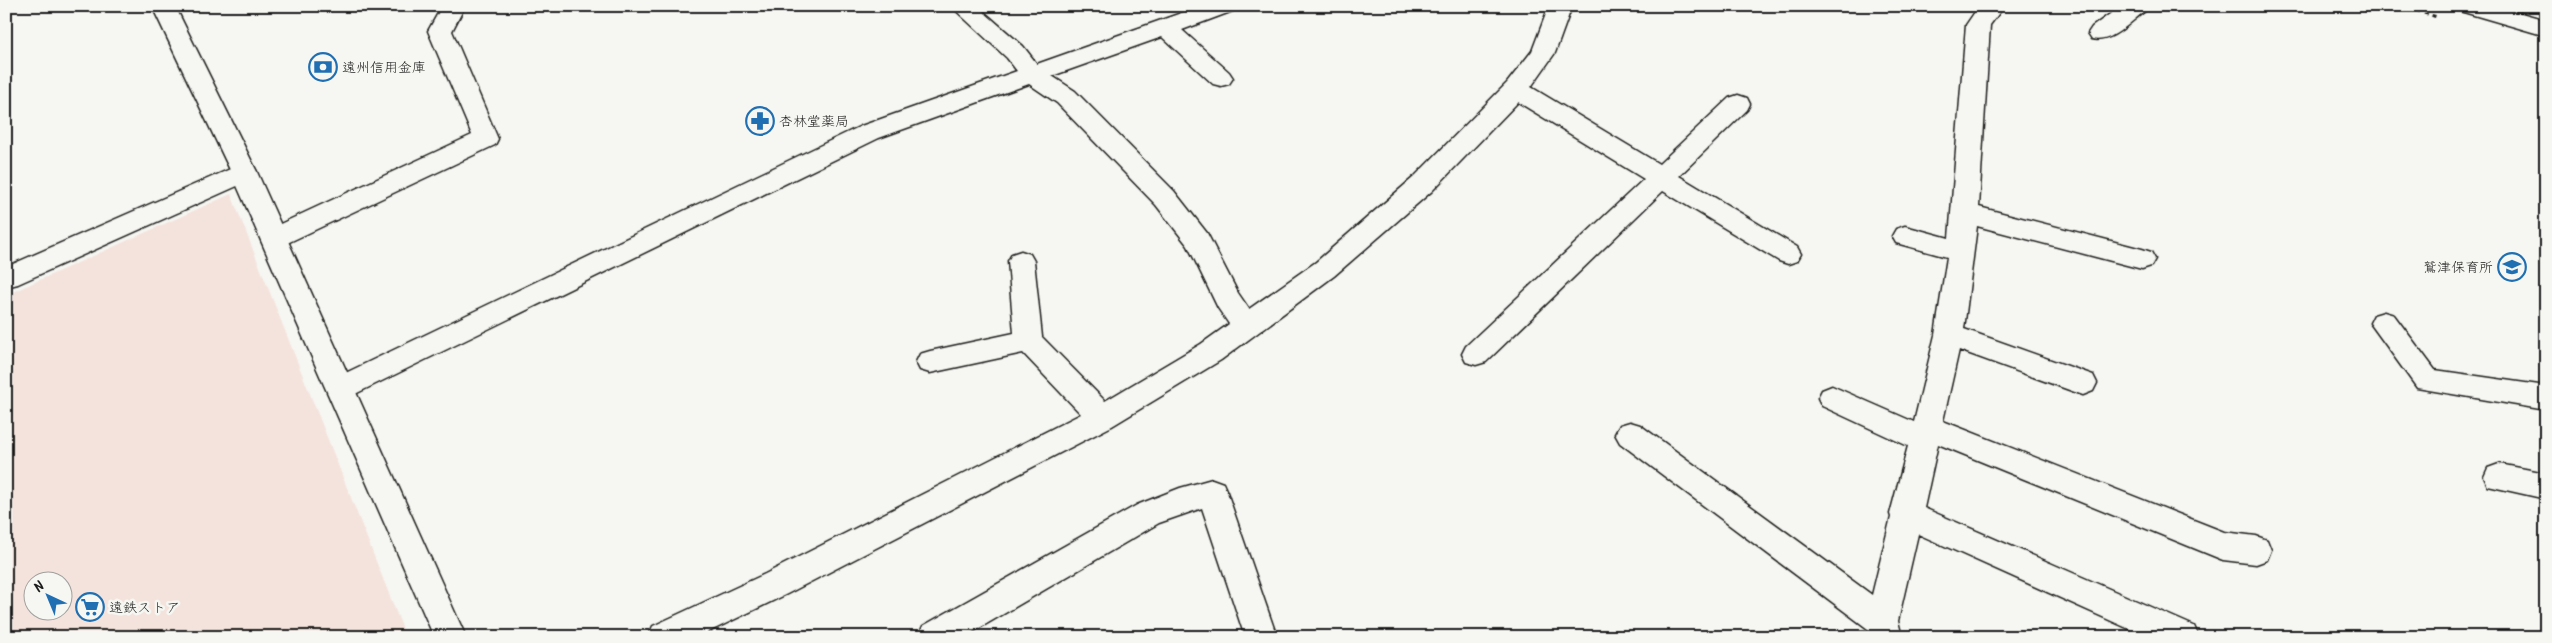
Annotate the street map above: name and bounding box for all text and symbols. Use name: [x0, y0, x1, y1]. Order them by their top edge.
bank icon: 遠州信用金庫: [308, 52, 338, 82]
place label: 遠州信用金庫: [342, 57, 426, 79]
pharmacy icon: 杏林堂薬局: [745, 106, 775, 136]
place label: 杏林堂薬局: [779, 111, 849, 133]
school or university icon: 鷲津保育所: [2497, 252, 2527, 282]
place label: 鷲津保育所: [2423, 257, 2493, 279]
north arrow: [22, 570, 72, 620]
text: N: [29, 576, 51, 598]
supermarket icon: 遠鉄ストア: [75, 592, 105, 622]
place label: 遠鉄ストア: [109, 597, 180, 619]

